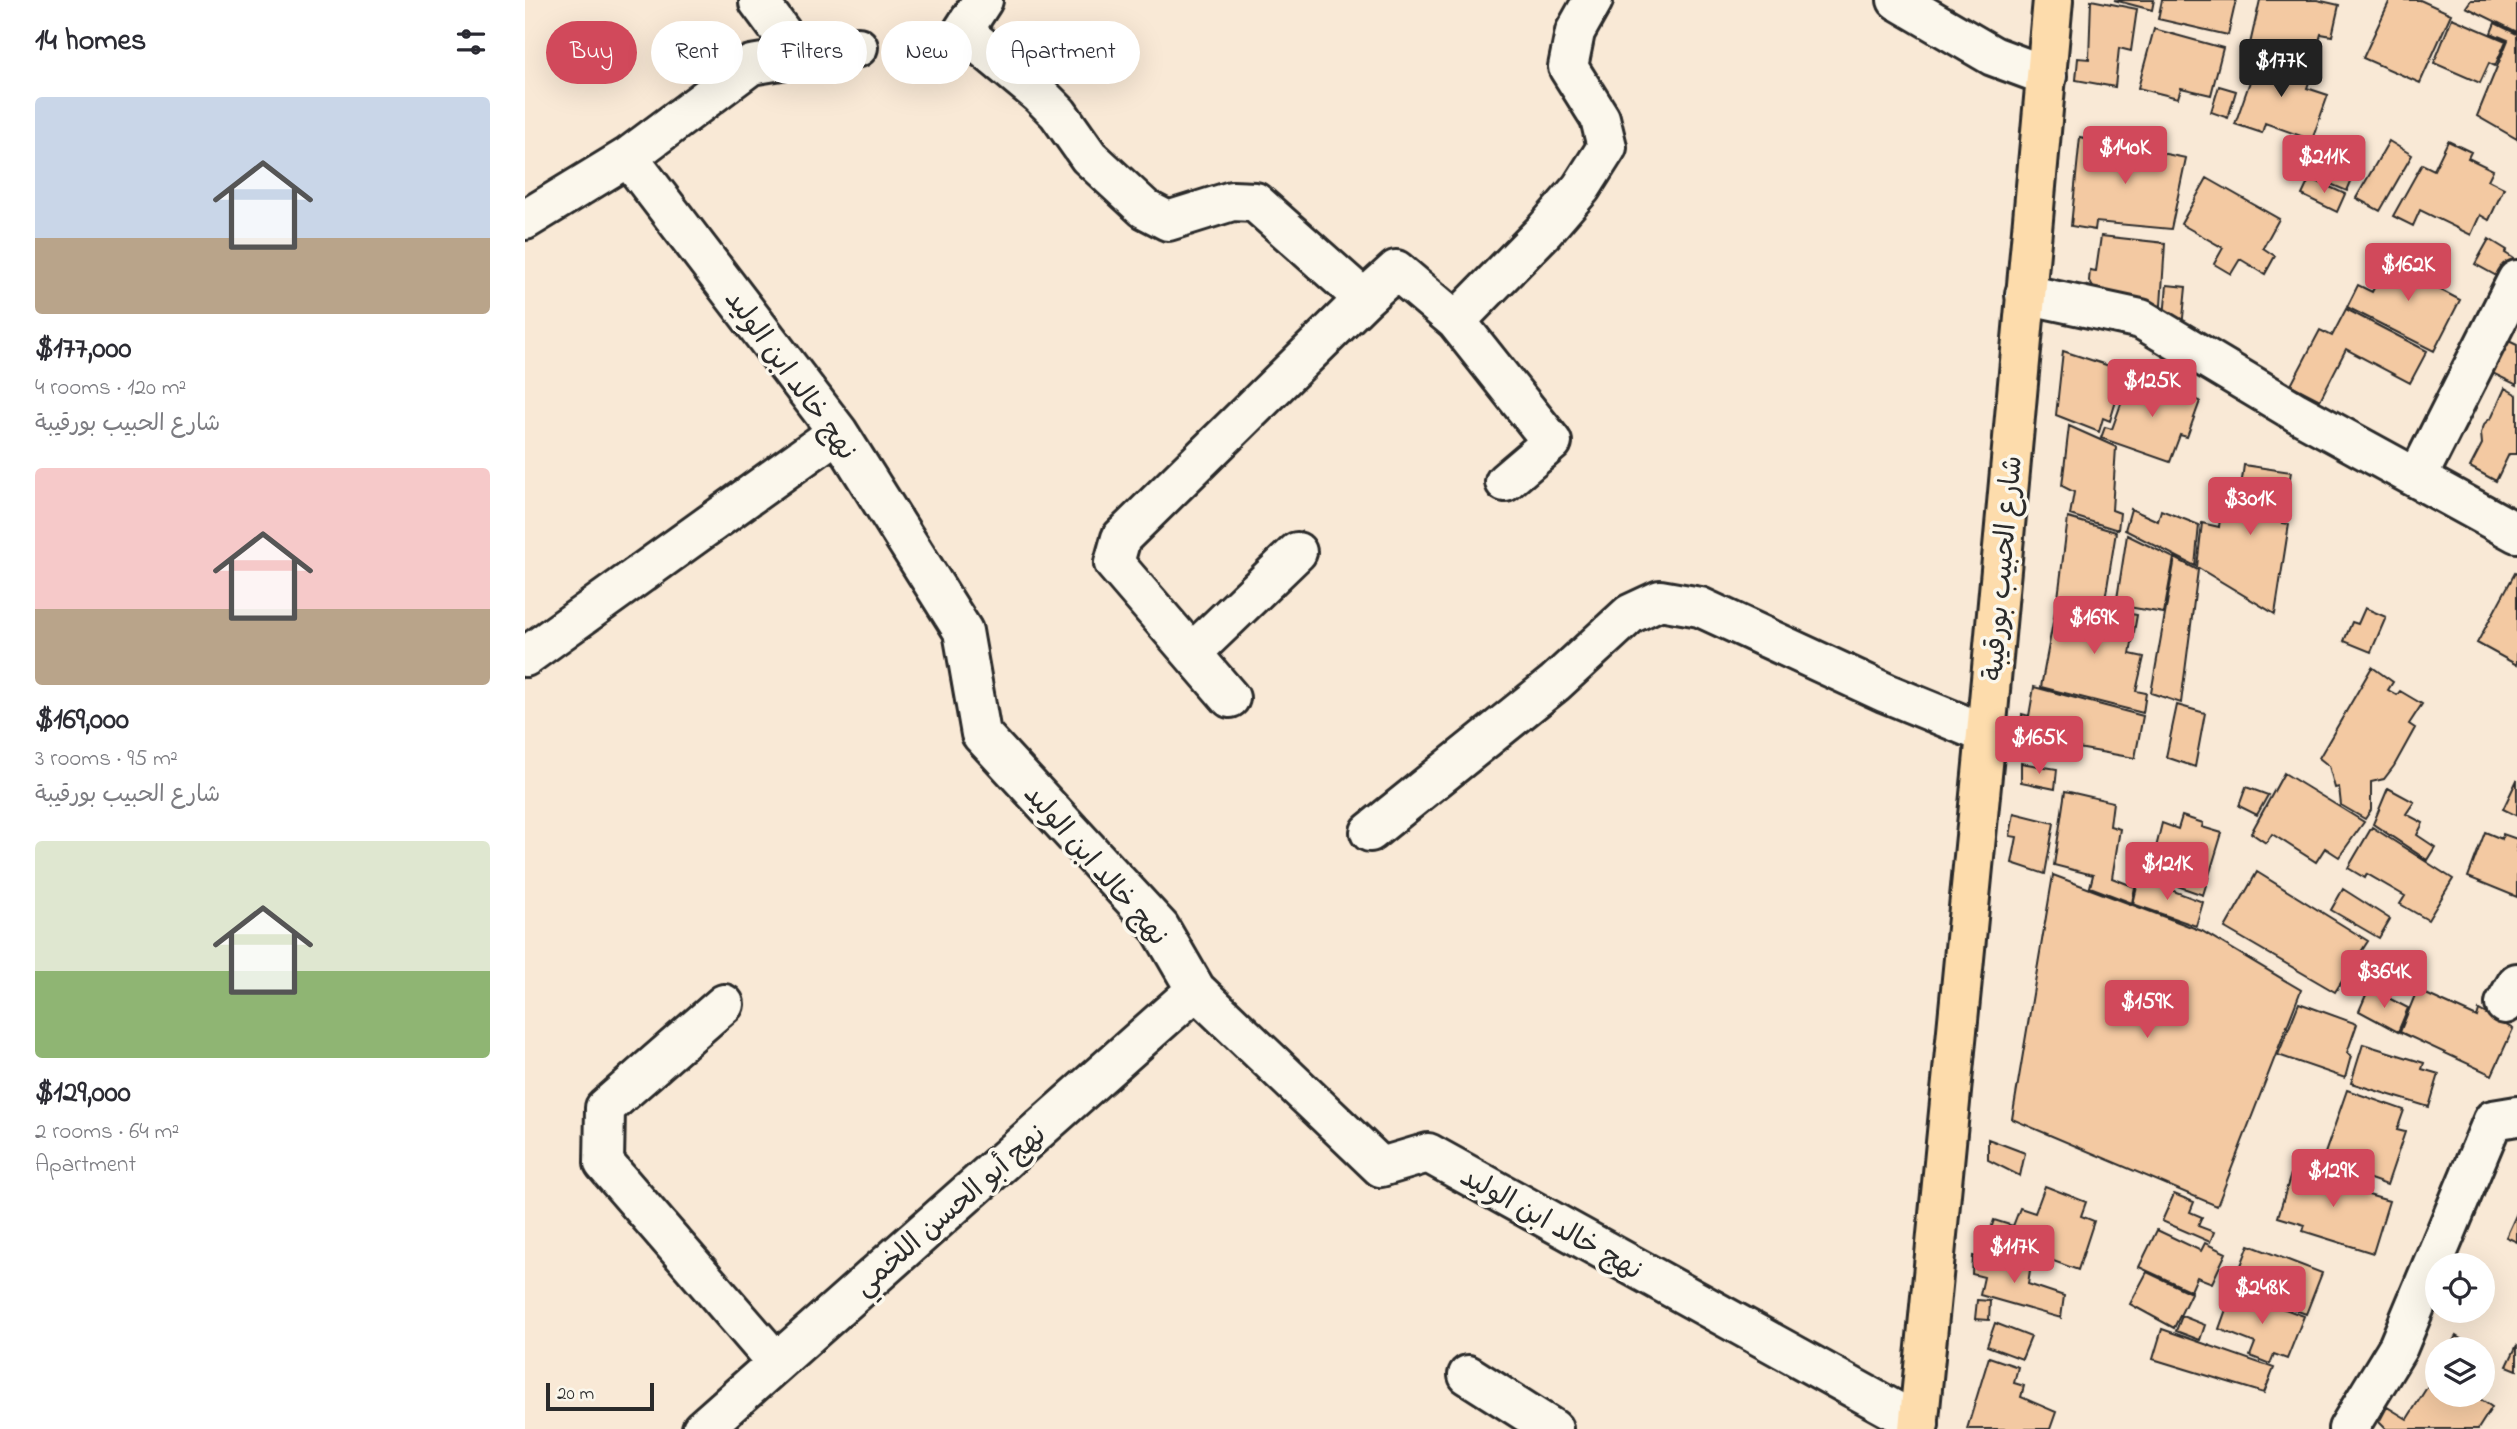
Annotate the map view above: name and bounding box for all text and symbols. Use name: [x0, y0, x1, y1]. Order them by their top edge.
text: 14 homes: [35, 20, 146, 64]
chip: Buy: [546, 21, 637, 84]
chip: Rent: [651, 21, 743, 84]
chip: Filters: [757, 21, 867, 84]
chip: New: [881, 21, 972, 84]
chip: Apartment: [986, 21, 1140, 84]
icon: filters: [452, 23, 490, 61]
pin: $177K: [2232, 40, 2330, 99]
text: $177K: [2255, 45, 2307, 78]
pin: $140K: [2076, 127, 2174, 186]
text: $140K: [2099, 132, 2151, 165]
pin: $211K: [2275, 136, 2373, 195]
text: $211K: [2298, 141, 2350, 174]
icon: home: [200, 142, 326, 268]
pin: $162K: [2359, 244, 2457, 303]
text: $162K: [2381, 249, 2435, 282]
street label: نهج خالد ابن الوليد: [713, 282, 865, 470]
text: $177,000: [35, 328, 131, 372]
pin: $125K: [2103, 360, 2201, 419]
text: $125K: [2124, 365, 2180, 398]
text: 4 rooms · 120 m²: [35, 372, 186, 405]
text: شارع الحبيب بورقيبة: [35, 408, 220, 441]
street label: شارع الحبيب بورقيبة: [1974, 454, 2035, 682]
pin: $301K: [2201, 477, 2299, 537]
text: $301K: [2224, 483, 2276, 516]
icon: home: [200, 513, 326, 639]
pin: $169K: [2045, 596, 2143, 656]
text: $169K: [2069, 602, 2119, 635]
text: $169,000: [35, 699, 129, 743]
pin: $165K: [1990, 716, 2088, 776]
text: $165K: [2011, 722, 2067, 755]
text: 3 rooms · 95 m²: [35, 743, 178, 776]
street label: نهج خالد ابن الوليد: [1012, 776, 1176, 956]
text: شارع الحبيب بورقيبة: [35, 779, 220, 812]
pin: $121K: [2118, 842, 2216, 902]
text: $121K: [2141, 848, 2193, 881]
icon: home: [200, 887, 326, 1013]
pin: $364K: [2335, 950, 2433, 1010]
text: $364K: [2357, 956, 2411, 989]
pin: $159K: [2098, 981, 2196, 1040]
text: $159K: [2121, 986, 2173, 1019]
text: $129,000: [35, 1072, 131, 1116]
text: 2 rooms · 64 m²: [35, 1116, 179, 1149]
street label: نهج أبو الحسن اللخمي: [846, 1116, 1057, 1308]
text: Apartment: [35, 1149, 136, 1182]
pin: $129K: [2284, 1150, 2382, 1209]
text: $129K: [2308, 1155, 2358, 1188]
street label: نهج خالد ابن الوليد: [1452, 1158, 1649, 1292]
pin: $117K: [1965, 1226, 2063, 1285]
text: $117K: [1989, 1231, 2039, 1264]
map controls: [2425, 1253, 2495, 1407]
button: locate: [2425, 1253, 2495, 1323]
pin: $248K: [2213, 1266, 2311, 1326]
text: $248K: [2235, 1272, 2289, 1305]
button: layers: [2425, 1337, 2495, 1407]
scale bar: [546, 1380, 655, 1412]
text: 20 m: [557, 1381, 594, 1408]

